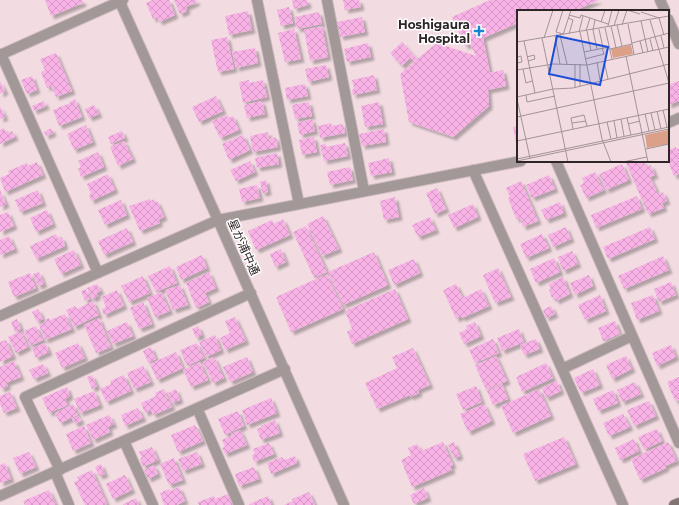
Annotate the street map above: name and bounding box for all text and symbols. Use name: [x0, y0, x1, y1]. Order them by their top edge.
inset map: [517, 10, 669, 162]
place label: Hoshigaura Hospital: [398, 17, 470, 46]
marker: Hoshigaura Hospital: [473, 25, 485, 37]
street label: 星が浦中通: [225, 217, 263, 277]

